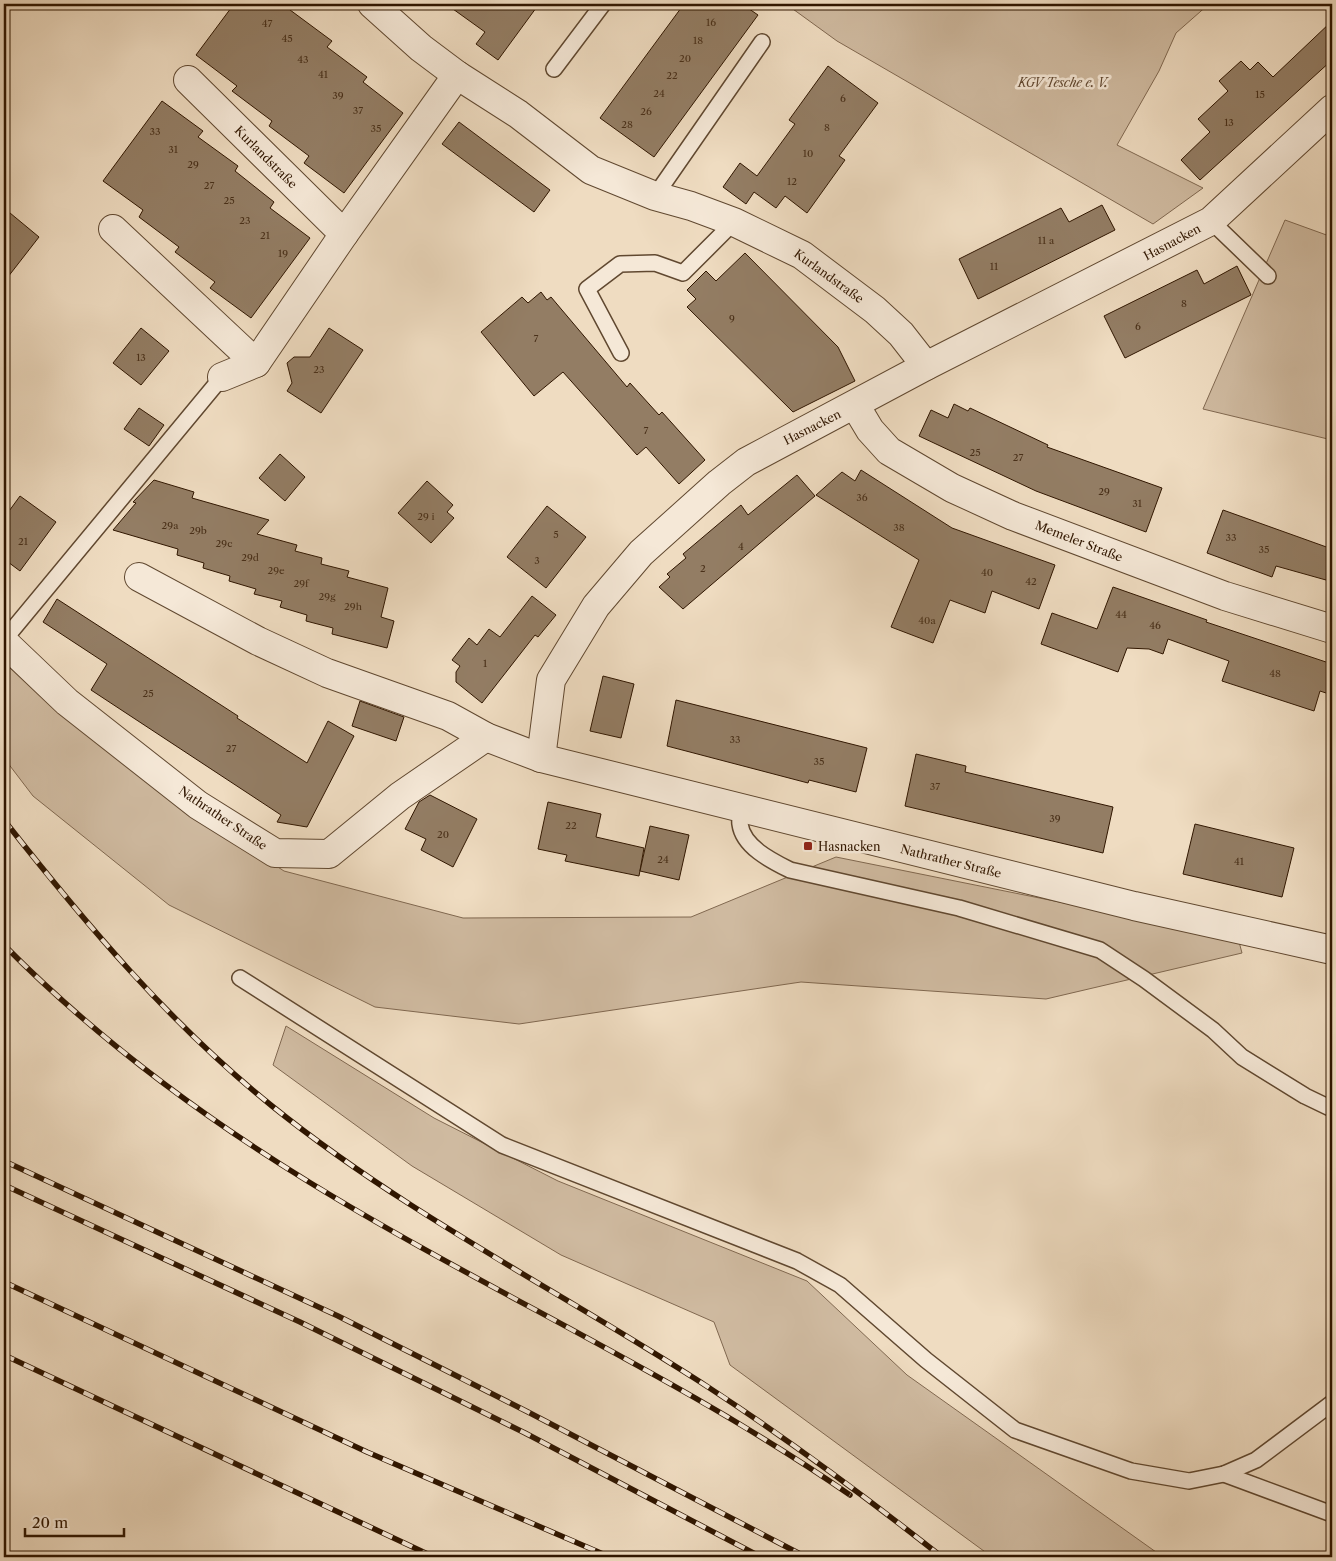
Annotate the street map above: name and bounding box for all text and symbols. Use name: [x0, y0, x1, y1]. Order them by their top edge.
house number: 16: [706, 16, 716, 29]
house number: 47: [262, 17, 272, 30]
house number: 45: [281, 32, 293, 45]
house number: 18: [693, 34, 703, 47]
house number: 20: [679, 52, 691, 65]
house number: 43: [297, 53, 309, 66]
house number: 41: [318, 68, 329, 81]
house number: 22: [666, 69, 678, 82]
park label: KGV Tesche e. V.: [1017, 75, 1110, 90]
house number: 24: [653, 87, 665, 100]
house number: 15: [1255, 88, 1265, 101]
house number: 39: [332, 89, 344, 102]
house number: 6: [840, 92, 846, 105]
house number: 37: [353, 104, 363, 117]
house number: 26: [640, 105, 652, 118]
house number: 13: [1224, 116, 1234, 129]
house number: 28: [621, 118, 633, 131]
house number: 8: [824, 121, 830, 134]
house number: 35: [371, 122, 381, 135]
street label: Kurlandstraße: [232, 123, 301, 192]
house number: 33: [149, 125, 161, 138]
house number: 31: [168, 143, 179, 156]
house number: 10: [803, 147, 813, 160]
house number: 29: [187, 158, 199, 171]
house number: 12: [787, 175, 797, 188]
house number: 27: [204, 179, 214, 192]
house number: 25: [223, 194, 235, 207]
house number: 23: [239, 214, 251, 227]
street label: Hasnacken: [1141, 220, 1204, 263]
house number: 21: [260, 229, 271, 242]
house number: 11 a: [1038, 234, 1055, 247]
street label: Kurlandstraße: [791, 246, 867, 306]
house number: 19: [278, 247, 288, 260]
house number: 11: [990, 260, 999, 273]
house number: 8: [1181, 297, 1187, 310]
house number: 9: [729, 312, 735, 325]
house number: 6: [1135, 320, 1141, 333]
house number: 7: [534, 332, 539, 345]
house number: 13: [136, 351, 146, 364]
house number: 23: [313, 363, 325, 376]
street label: Hasnacken: [781, 406, 844, 448]
house number: 7: [644, 424, 649, 437]
house number: 25: [969, 446, 981, 459]
house number: 27: [1013, 451, 1023, 464]
house number: 29: [1098, 485, 1110, 498]
house number: 36: [856, 491, 868, 504]
house number: 31: [1132, 497, 1143, 510]
house number: 29 i: [417, 510, 435, 523]
street label: Memeler Straße: [1033, 517, 1125, 565]
house number: 29a: [162, 519, 179, 532]
house number: 38: [893, 521, 905, 534]
house number: 29b: [189, 524, 207, 537]
house number: 5: [553, 528, 559, 541]
house number: 33: [1225, 531, 1237, 544]
house number: 21: [18, 535, 29, 548]
house number: 29c: [216, 537, 232, 550]
house number: 4: [738, 540, 744, 553]
house number: 35: [1259, 543, 1269, 556]
house number: 29d: [241, 551, 259, 564]
house number: 3: [534, 554, 540, 567]
house number: 2: [700, 562, 706, 575]
house number: 29e: [267, 564, 285, 577]
house number: 40: [981, 566, 993, 579]
house number: 42: [1025, 575, 1037, 588]
house number: 29f: [293, 577, 310, 590]
house number: 29g: [319, 590, 336, 603]
house number: 29h: [344, 600, 363, 613]
house number: 44: [1115, 608, 1127, 621]
house number: 40a: [918, 614, 936, 627]
house number: 46: [1149, 619, 1161, 632]
house number: 1: [483, 657, 488, 670]
house number: 48: [1269, 667, 1281, 680]
house number: 25: [142, 687, 154, 700]
house number: 33: [729, 733, 741, 746]
house number: 27: [226, 742, 236, 755]
house number: 35: [814, 755, 824, 768]
house number: 37: [930, 780, 940, 793]
street label: Nathrather Straße: [176, 783, 270, 853]
house number: 39: [1049, 812, 1061, 825]
house number: 22: [565, 819, 577, 832]
house number: 20: [437, 828, 449, 841]
place label: Hasnacken: [818, 839, 881, 854]
marker: Hasnacken: [802, 840, 814, 852]
street label: Nathrather Straße: [899, 841, 1003, 881]
house number: 24: [657, 853, 669, 866]
house number: 41: [1234, 855, 1245, 868]
scale bar: [25, 1506, 124, 1538]
text: 20 m: [32, 1513, 68, 1532]

